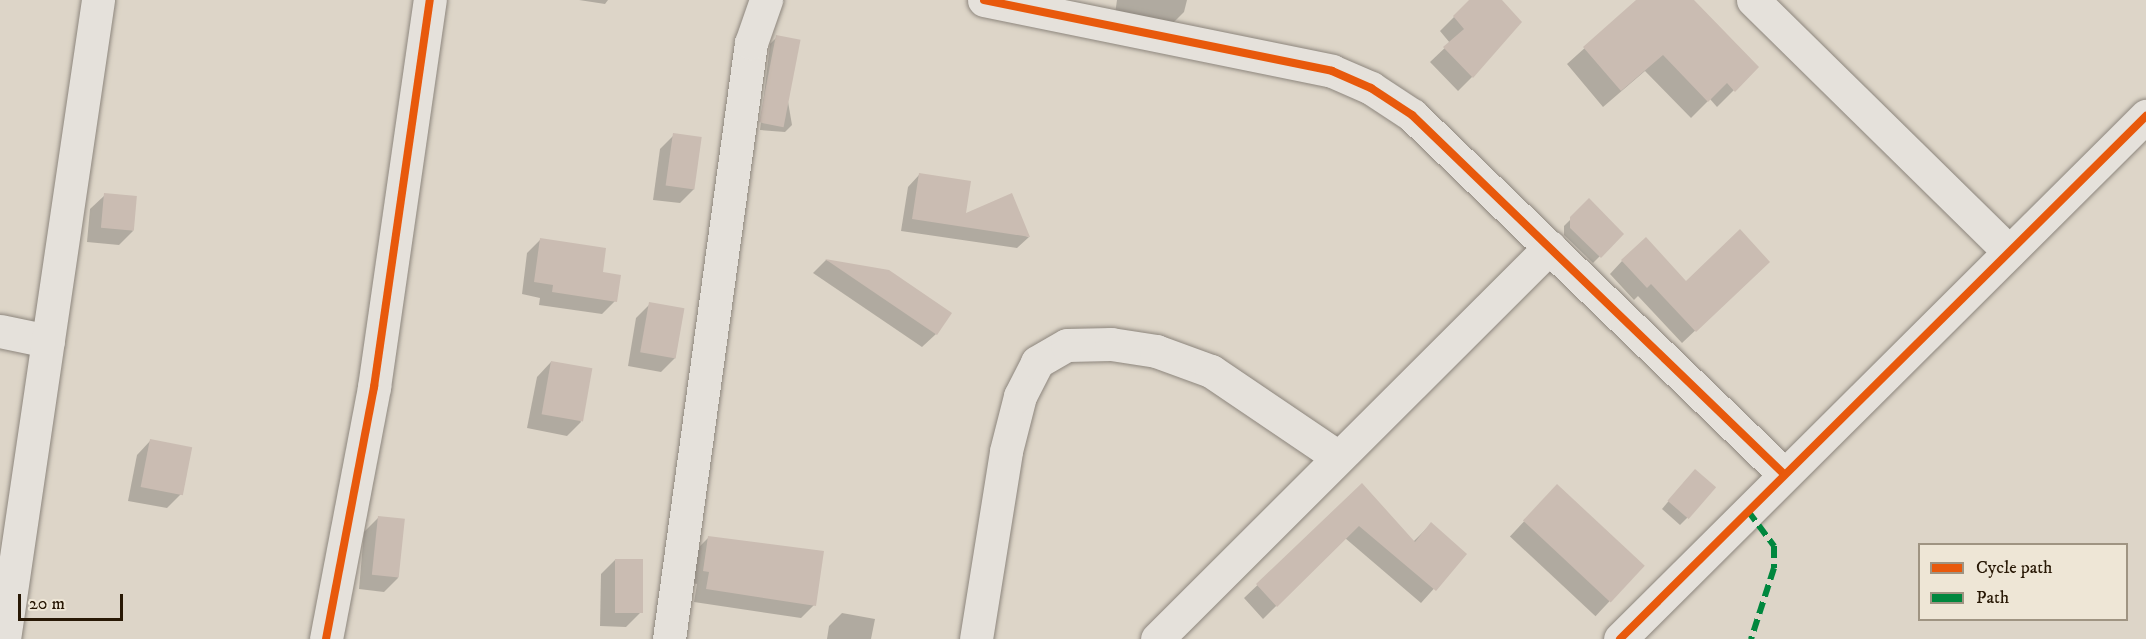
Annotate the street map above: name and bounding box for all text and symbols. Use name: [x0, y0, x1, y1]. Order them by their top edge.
legend: [1918, 543, 2128, 621]
text: Cycle path: [1976, 557, 2053, 579]
scale bar: [21, 582, 126, 620]
text: Path: [1976, 587, 2009, 609]
text: 20 m: [29, 593, 65, 615]

